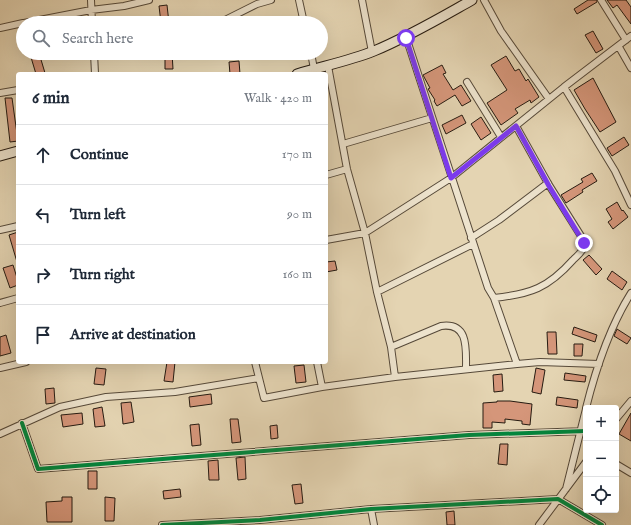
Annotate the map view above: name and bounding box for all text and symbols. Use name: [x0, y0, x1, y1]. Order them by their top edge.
search box: [16, 16, 328, 60]
icon: search: [30, 27, 52, 49]
text: Search here: [62, 29, 133, 48]
route start: [397, 29, 415, 47]
text: 6 min: [32, 88, 70, 109]
text: Walk · 420 m: [244, 90, 312, 107]
icon: ahead: [32, 144, 54, 166]
text: Continue: [70, 145, 128, 164]
text: 170 m: [282, 146, 312, 163]
icon: left: [32, 204, 54, 226]
text: Turn left: [70, 205, 126, 224]
text: 90 m: [287, 206, 312, 223]
route end: [575, 234, 593, 252]
icon: right: [32, 264, 54, 286]
text: Turn right: [70, 265, 135, 284]
text: 160 m: [282, 266, 312, 283]
icon: arrive: [32, 324, 54, 346]
text: Arrive at destination: [70, 325, 196, 344]
map controls: [583, 405, 619, 513]
button: +: [583, 405, 619, 441]
button: −: [583, 441, 619, 477]
button: locate: [583, 477, 619, 513]

